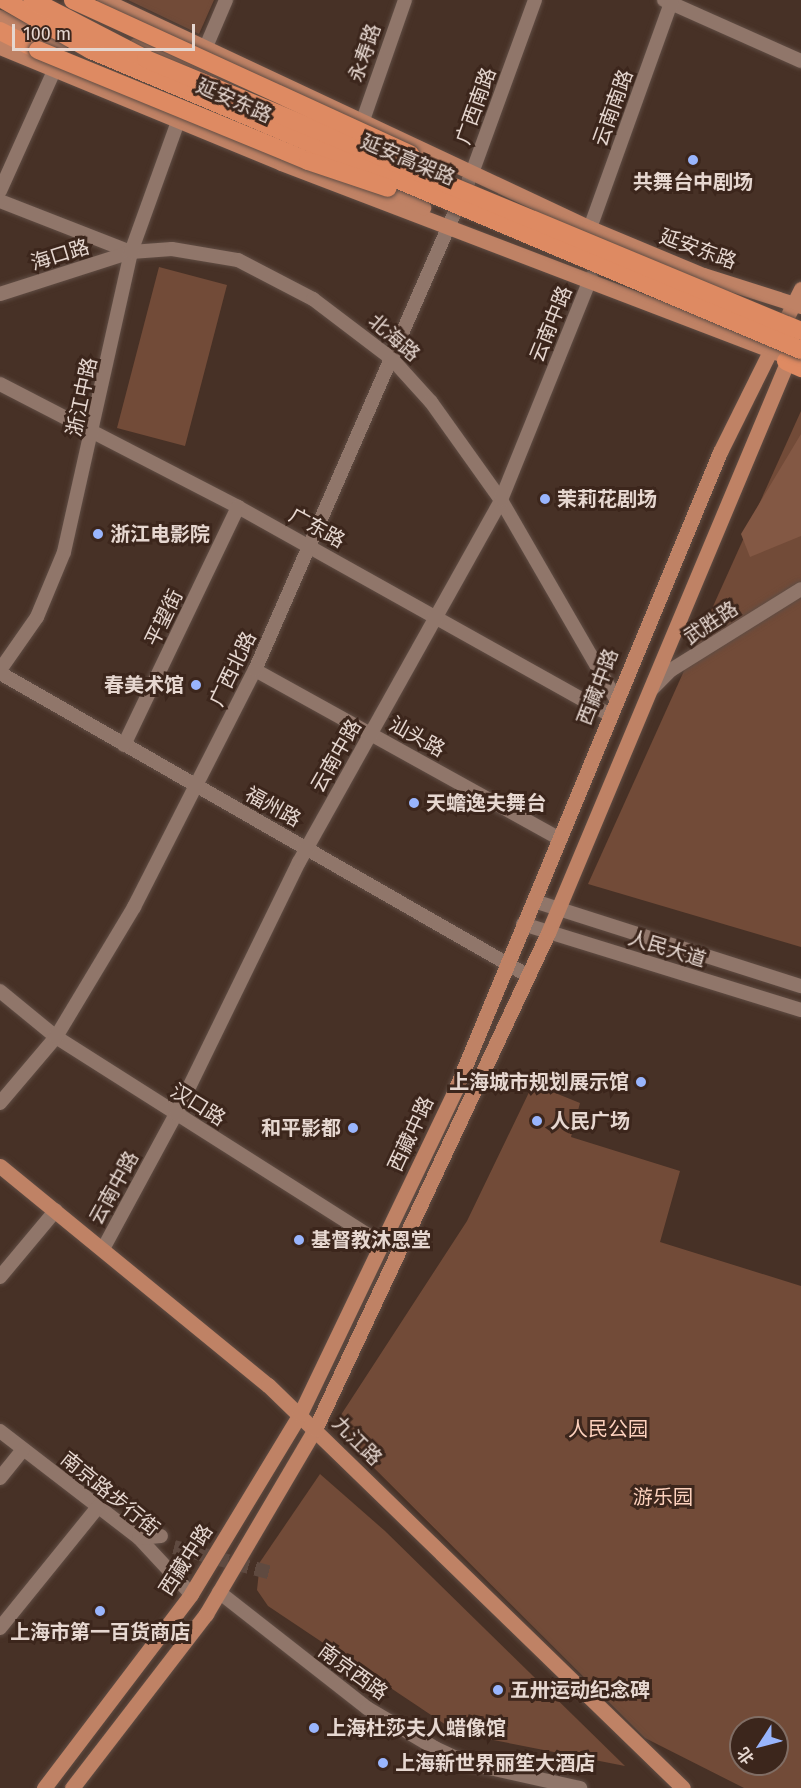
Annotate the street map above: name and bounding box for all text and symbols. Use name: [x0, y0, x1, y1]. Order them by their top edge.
scale bar: [15, 12, 198, 50]
street label: 永寿路: [344, 21, 386, 85]
text: 100 m: [23, 23, 71, 45]
street label: 广西南路: [451, 64, 501, 148]
street label: 云南南路: [588, 66, 638, 150]
street label: 延安东路: [193, 74, 275, 128]
street label: 延安高架路: [357, 129, 459, 191]
marker: 共舞台中剧场: [686, 153, 700, 167]
place label: 共舞台中剧场: [633, 170, 753, 194]
street label: 延安东路: [656, 224, 740, 274]
street label: 海口路: [28, 235, 92, 275]
street label: 云南中路: [525, 282, 577, 366]
street label: 北海路: [363, 309, 425, 367]
street label: 浙江中路: [62, 355, 102, 439]
place label: 茉莉花剧场: [557, 487, 657, 511]
marker: 茉莉花剧场: [538, 492, 552, 506]
street label: 广东路: [285, 503, 349, 553]
place label: 浙江电影院: [110, 522, 210, 546]
marker: 浙江电影院: [91, 527, 105, 541]
street label: 平望街: [140, 586, 188, 650]
street label: 武胜路: [679, 597, 743, 649]
street label: 广西北路: [205, 628, 261, 710]
street label: 西藏中路: [572, 645, 624, 729]
place label: 春美术馆: [104, 673, 184, 697]
marker: 春美术馆: [189, 678, 203, 692]
street label: 汕头路: [385, 712, 449, 762]
street label: 云南中路: [306, 715, 366, 797]
street label: 福州路: [241, 782, 305, 832]
place label: 天蟾逸夫舞台: [426, 791, 546, 815]
marker: 天蟾逸夫舞台: [407, 796, 421, 810]
street label: 人民大道: [625, 926, 709, 972]
place label: 上海城市规划展示馆: [449, 1070, 629, 1094]
marker: 上海城市规划展示馆: [634, 1075, 648, 1089]
street label: 汉口路: [166, 1079, 230, 1131]
street label: 西藏中路: [383, 1093, 439, 1175]
place label: 人民广场: [550, 1109, 630, 1133]
marker: 人民广场: [528, 1112, 546, 1130]
place label: 和平影都: [261, 1116, 341, 1140]
marker: 和平影都: [346, 1121, 360, 1135]
street label: 云南中路: [84, 1147, 144, 1229]
place label: 基督教沐恩堂: [311, 1228, 431, 1252]
marker: 基督教沐恩堂: [292, 1233, 306, 1247]
street label: 九江路: [327, 1411, 387, 1471]
park label: 人民公园: [568, 1417, 648, 1441]
street label: 南京路步行街: [56, 1447, 164, 1541]
park label: 游乐园: [633, 1485, 693, 1509]
street label: 西藏中路: [154, 1520, 218, 1600]
marker: 上海市第一百货商店: [93, 1604, 107, 1618]
place label: 上海市第一百货商店: [10, 1620, 190, 1644]
street label: 南京西路: [314, 1639, 392, 1705]
place label: 五卅运动纪念碑: [510, 1678, 650, 1702]
marker: 五卅运动纪念碑: [491, 1683, 505, 1697]
place label: 上海杜莎夫人蜡像馆: [326, 1716, 506, 1740]
north arrow: [729, 1716, 789, 1776]
marker: 上海杜莎夫人蜡像馆: [307, 1721, 321, 1735]
text: 北: [733, 1744, 758, 1768]
place label: 上海新世界丽笙大酒店: [395, 1751, 595, 1775]
marker: 上海新世界丽笙大酒店: [376, 1756, 390, 1770]

